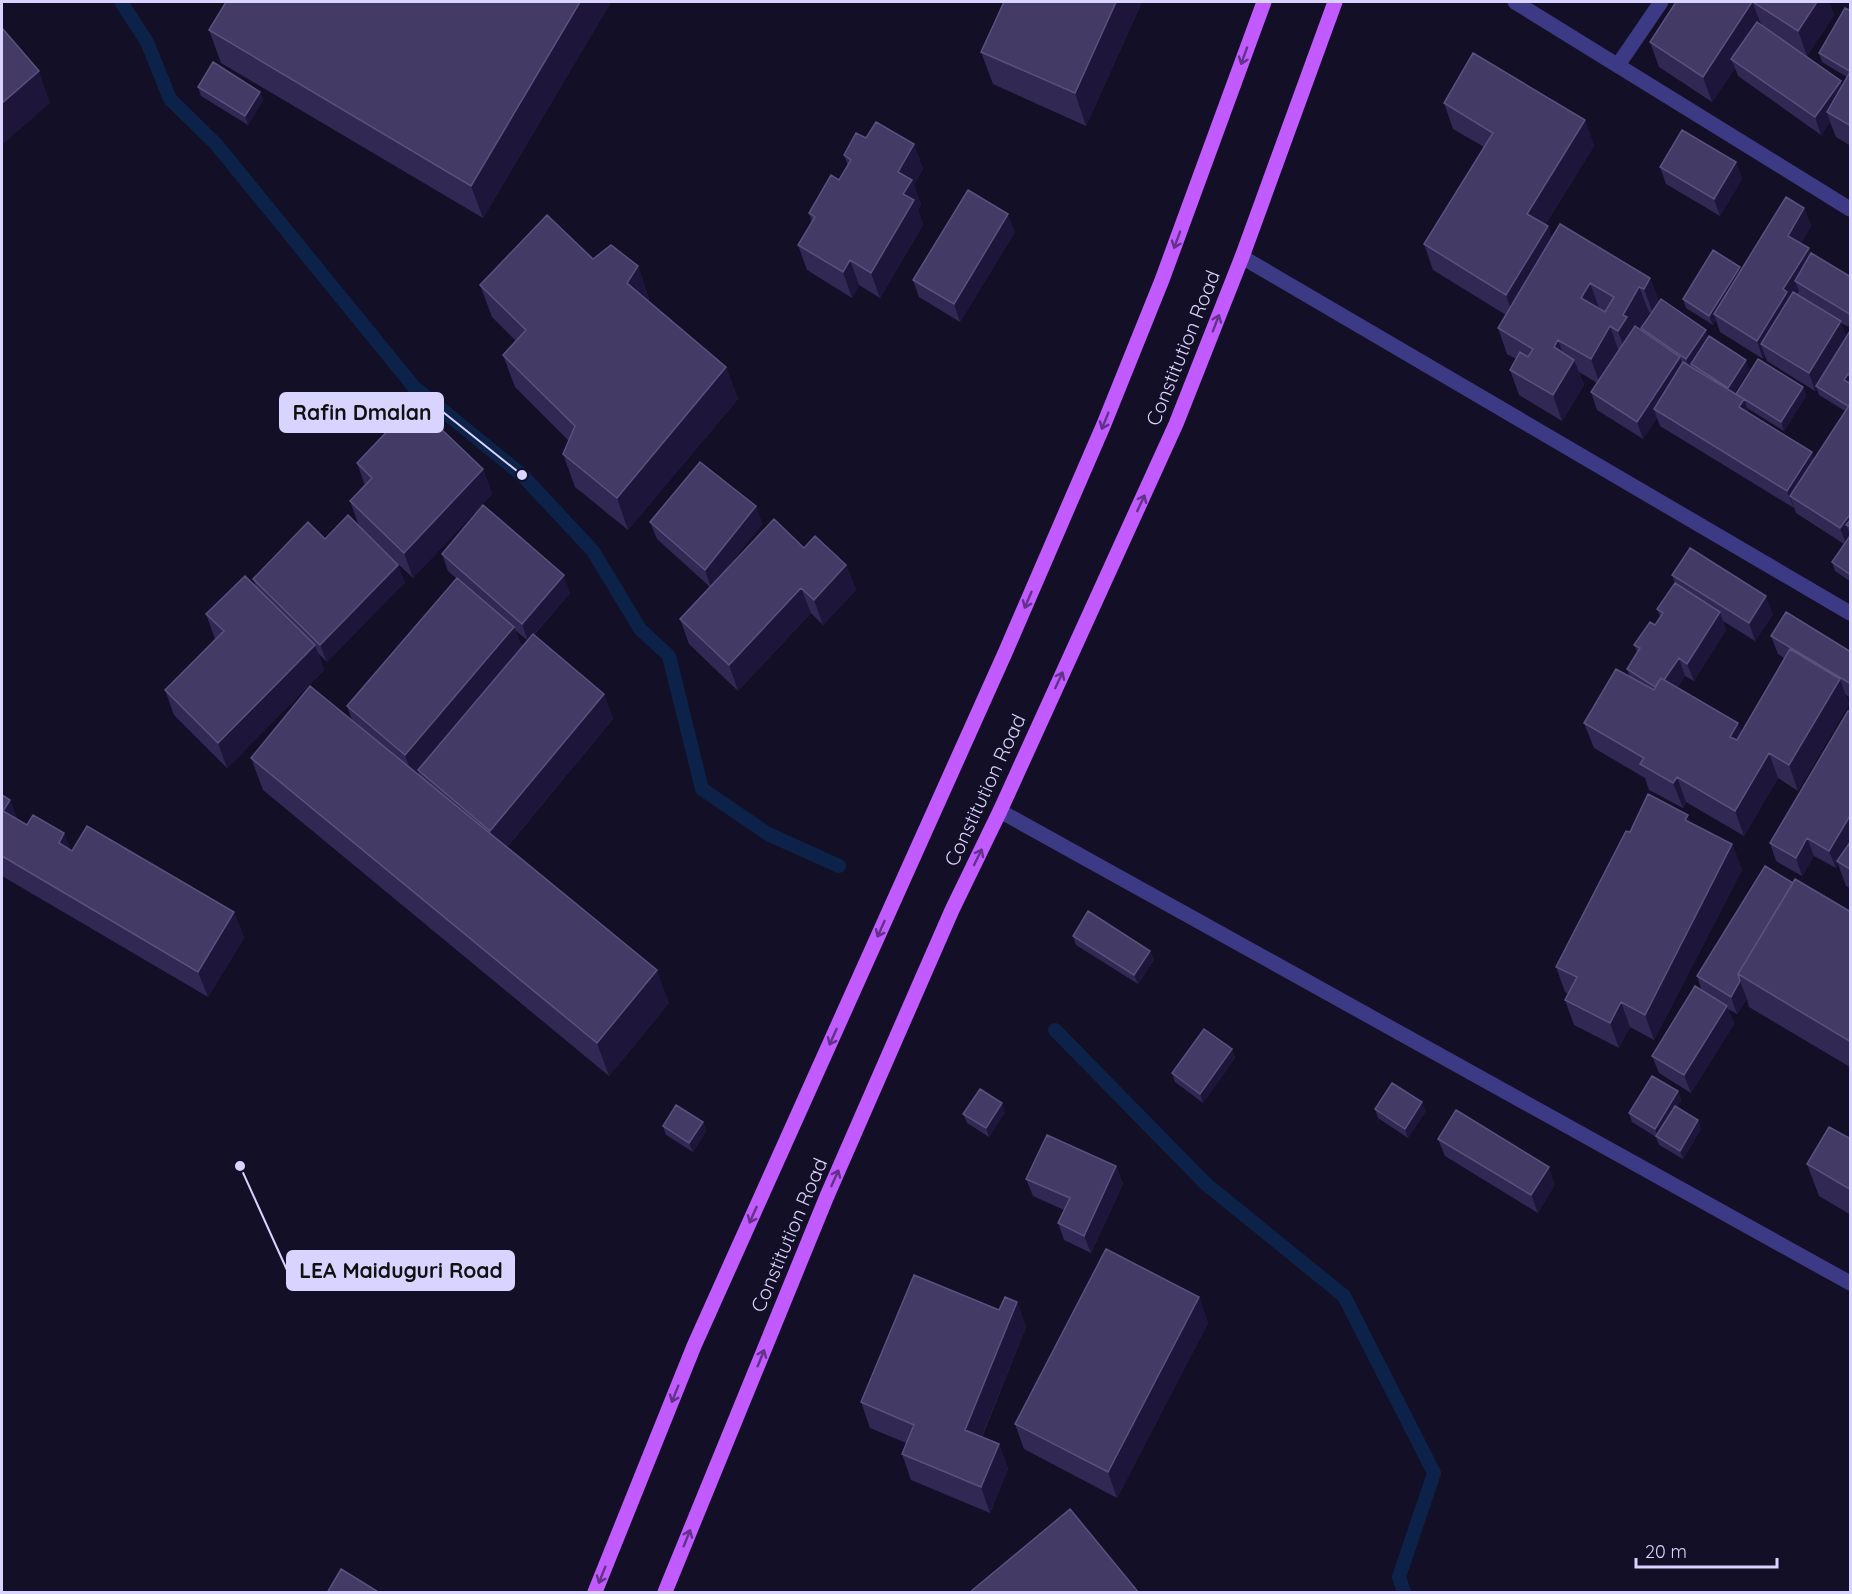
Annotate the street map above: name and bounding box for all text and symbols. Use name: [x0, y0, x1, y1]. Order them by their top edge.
one-way arrow: [1238, 47, 1249, 65]
one-way arrow: [1170, 230, 1181, 248]
street label: Constitution Road: [1140, 267, 1225, 429]
one-way arrow: [1211, 314, 1222, 333]
callout: Rafin Dmalan: [280, 393, 443, 432]
text: Rafin Dmalan: [292, 399, 432, 425]
one-way arrow: [1099, 411, 1110, 430]
one-way arrow: [1135, 494, 1147, 512]
one-way arrow: [1022, 590, 1033, 608]
one-way arrow: [1054, 672, 1066, 690]
street label: Constitution Road: [938, 710, 1031, 870]
one-way arrow: [972, 849, 984, 867]
one-way arrow: [875, 919, 886, 937]
one-way arrow: [826, 1028, 838, 1046]
street label: Constitution Road: [745, 1154, 832, 1316]
one-way arrow: [830, 1169, 841, 1187]
one-way arrow: [747, 1206, 758, 1224]
callout: LEA Maiduguri Road: [287, 1251, 514, 1290]
text: LEA Maiduguri Road: [299, 1257, 503, 1283]
one-way arrow: [756, 1349, 767, 1368]
one-way arrow: [669, 1384, 680, 1403]
one-way arrow: [682, 1530, 693, 1548]
scale bar: [1636, 1531, 1777, 1569]
text: 20 m: [1645, 1540, 1687, 1563]
one-way arrow: [596, 1565, 607, 1584]

